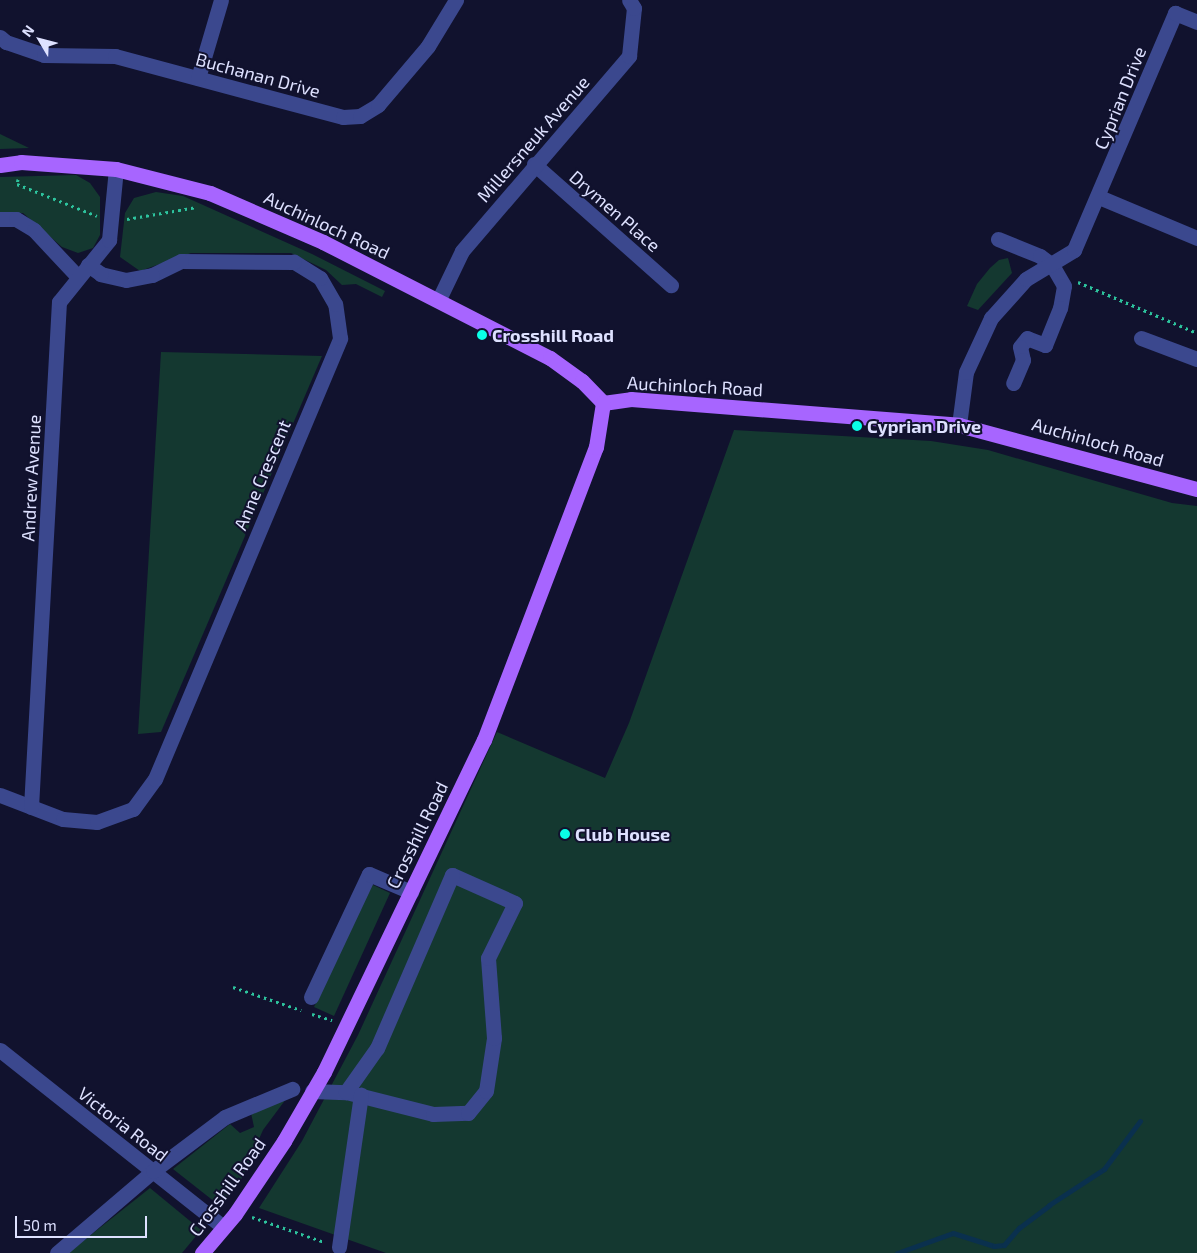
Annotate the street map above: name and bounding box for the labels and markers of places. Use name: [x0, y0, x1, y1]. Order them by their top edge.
place label: Crosshill Road: [492, 324, 615, 346]
marker: Crosshill Road: [476, 329, 488, 341]
place label: Cyprian Drive: [867, 415, 981, 437]
marker: Cyprian Drive: [851, 420, 863, 432]
place label: Club House: [575, 823, 670, 845]
marker: Club House: [559, 828, 571, 840]

